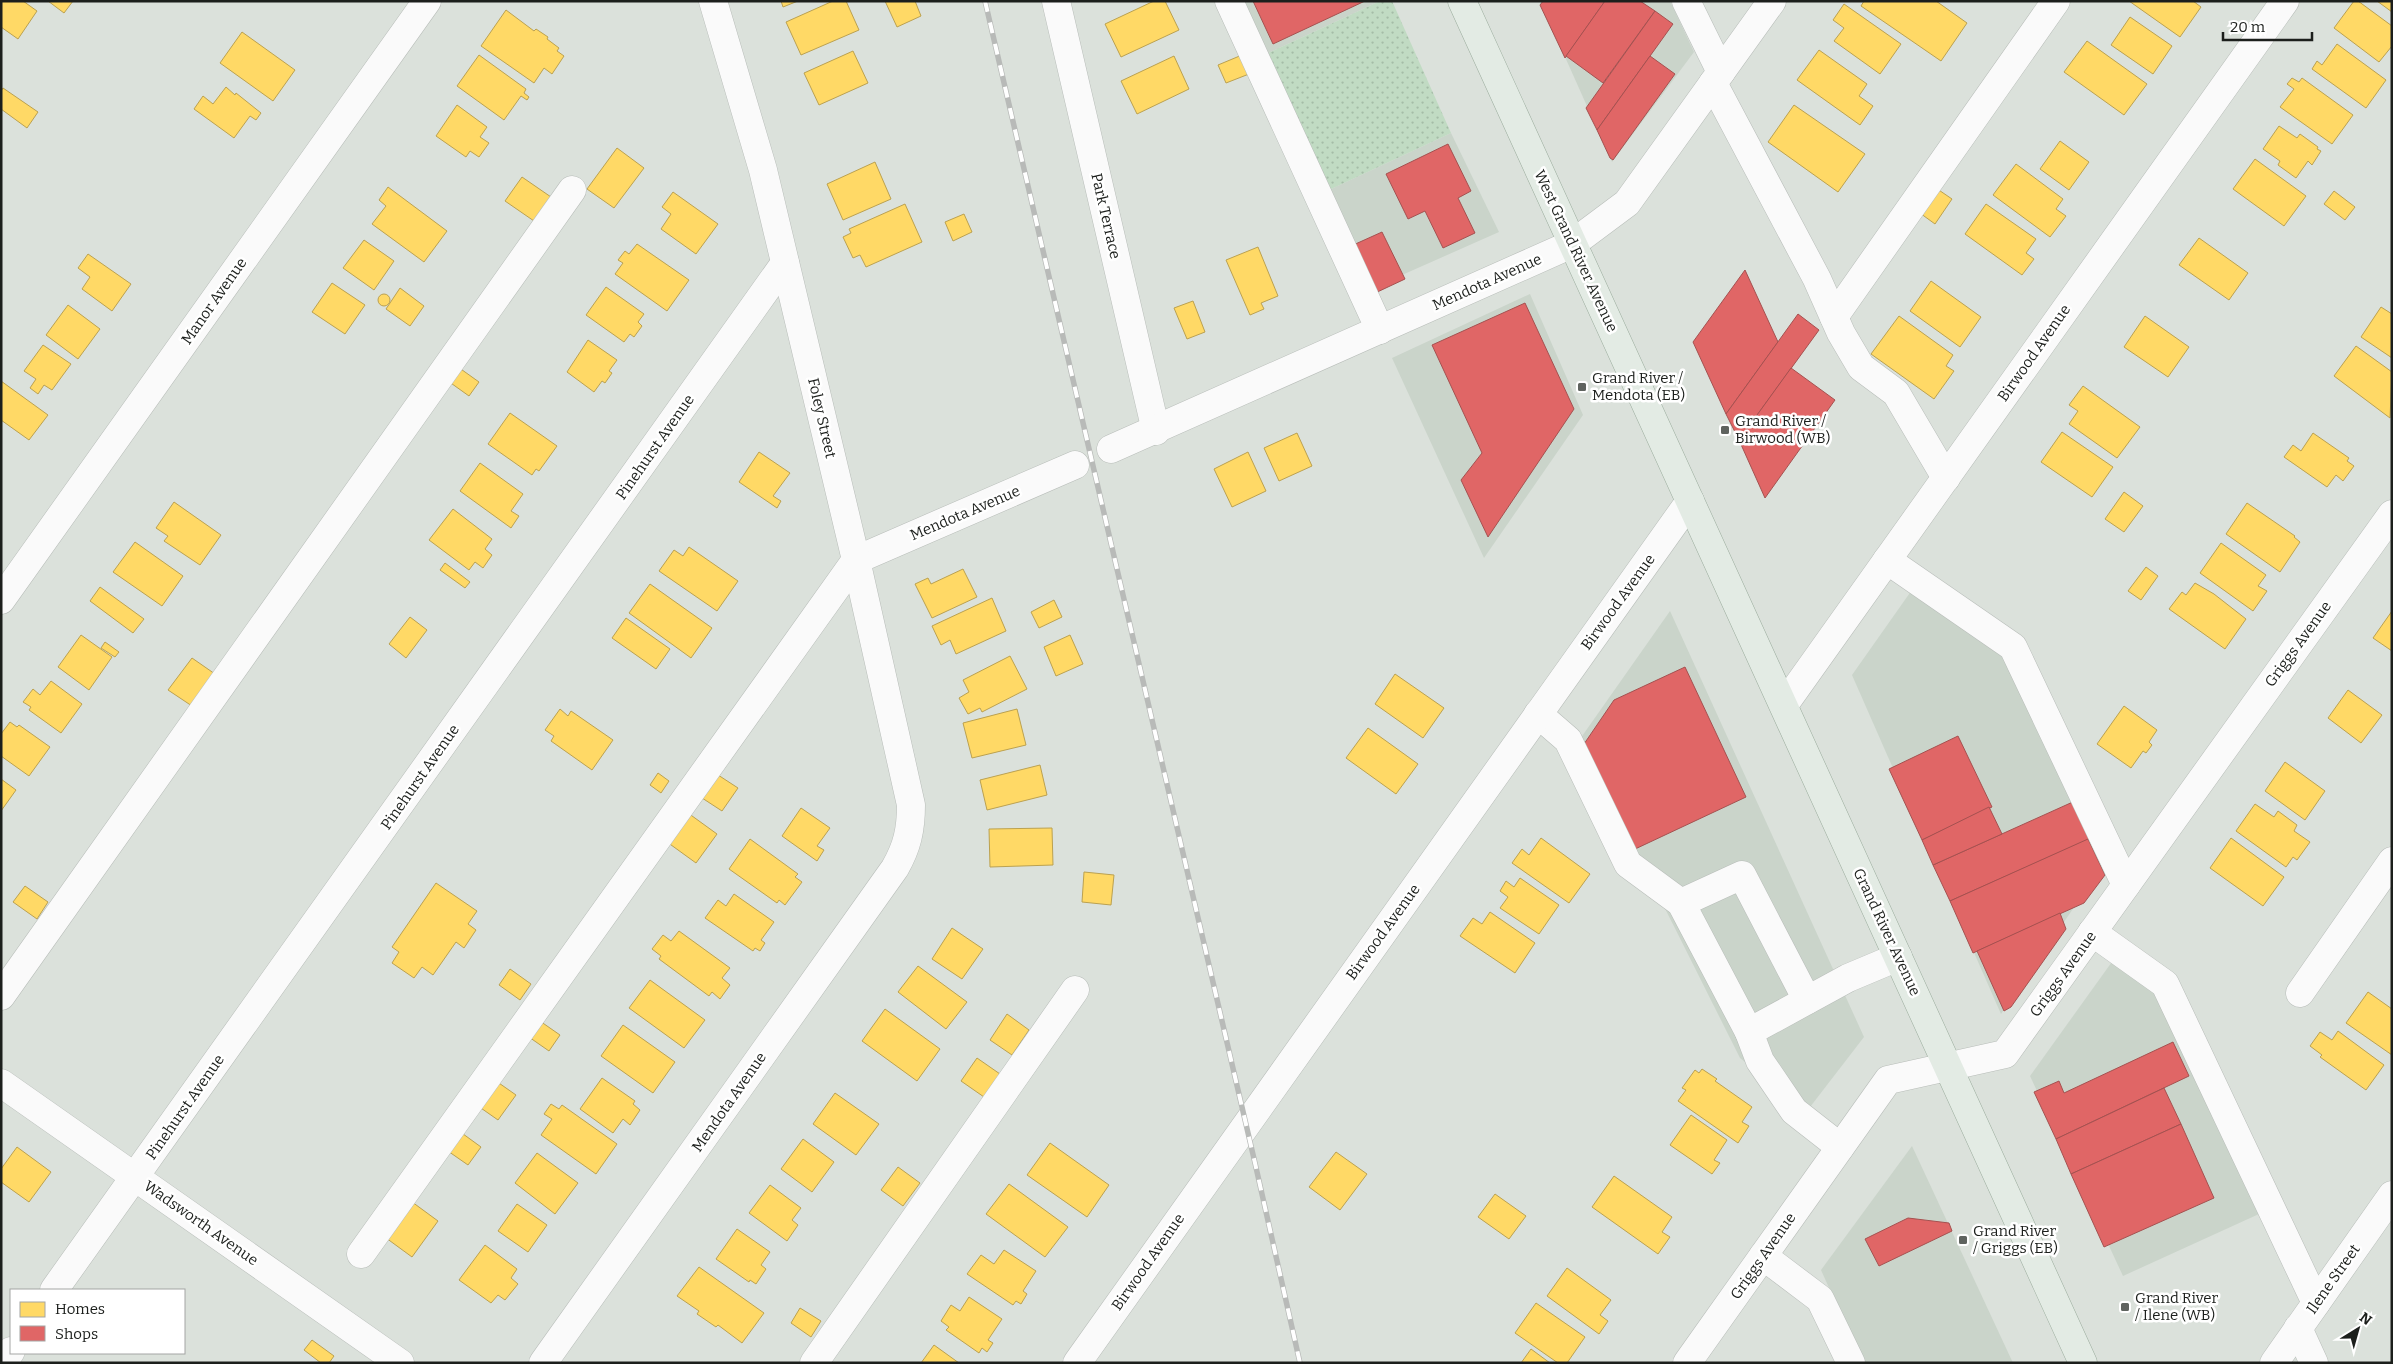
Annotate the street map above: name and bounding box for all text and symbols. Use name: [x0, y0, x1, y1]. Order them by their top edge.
scale bar: [2223, 10, 2312, 42]
text: 20 m: [2230, 18, 2266, 36]
street label: West Grand River Avenue: [1530, 167, 1622, 335]
street label: Park Terrace: [1087, 171, 1125, 261]
street label: Mendota Avenue: [1430, 250, 1544, 314]
street label: Manor Avenue: [177, 254, 251, 348]
street label: Birwood Avenue: [1994, 301, 2074, 405]
place label: Grand River / Mendota (EB): [1592, 369, 1685, 404]
street label: Foley Street: [804, 376, 840, 460]
marker: Grand River / Mendota (EB): [1576, 381, 1588, 393]
street label: Pinehurst Avenue: [612, 391, 698, 503]
place label: Grand River / Birwood (WB): [1735, 412, 1830, 447]
marker: Grand River / Birwood (WB): [1719, 424, 1731, 436]
street label: Mendota Avenue: [907, 482, 1023, 544]
street label: Birwood Avenue: [1577, 551, 1659, 653]
street label: Griggs Avenue: [2261, 598, 2335, 690]
street label: Pinehurst Avenue: [377, 721, 463, 833]
street label: Grand River Avenue: [1849, 865, 1925, 999]
street label: Birwood Avenue: [1342, 881, 1424, 983]
street label: Griggs Avenue: [2026, 928, 2100, 1020]
street label: Mendota Avenue: [688, 1049, 770, 1155]
street label: Pinehurst Avenue: [142, 1051, 228, 1163]
street label: Wadsworth Avenue: [140, 1177, 262, 1269]
street label: Griggs Avenue: [1726, 1209, 1800, 1303]
street label: Birwood Avenue: [1108, 1210, 1188, 1314]
place label: Grand River / Griggs (EB): [1973, 1222, 2058, 1257]
marker: Grand River / Griggs (EB): [1957, 1234, 1969, 1246]
street label: Ilene Street: [2302, 1240, 2364, 1317]
legend: [10, 1289, 185, 1354]
place label: Grand River / Ilene (WB): [2135, 1289, 2219, 1324]
text: Homes: [55, 1300, 105, 1318]
marker: Grand River / Ilene (WB): [2119, 1301, 2131, 1313]
north arrow: [2333, 1304, 2383, 1354]
text: N: [2356, 1309, 2375, 1329]
text: Shops: [55, 1325, 98, 1343]

